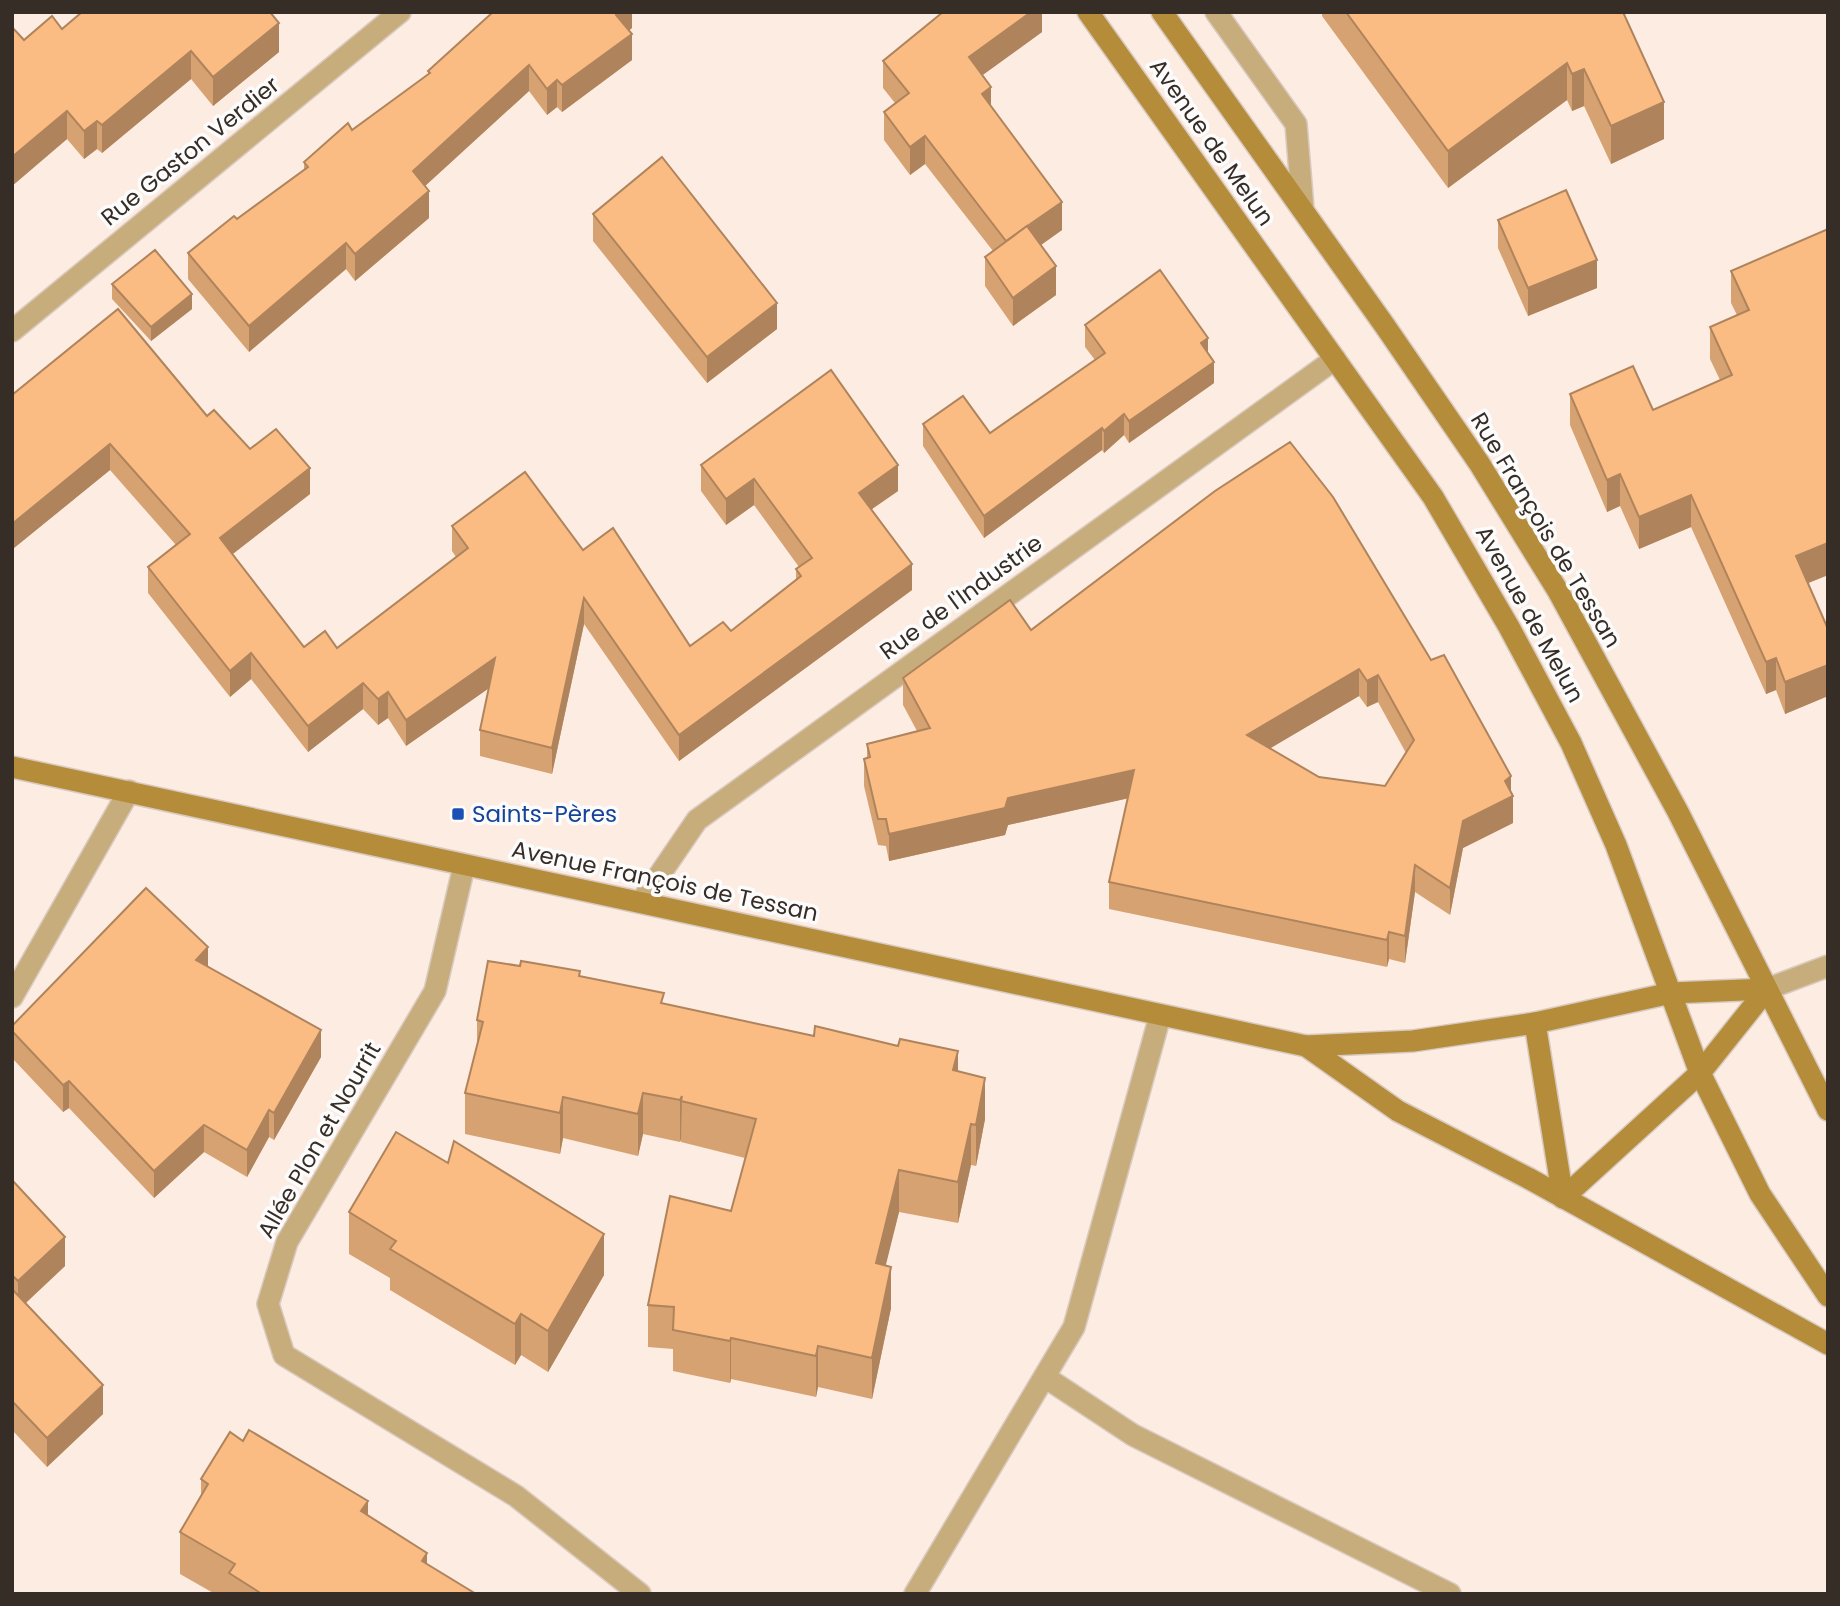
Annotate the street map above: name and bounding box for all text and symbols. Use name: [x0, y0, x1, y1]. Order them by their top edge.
street label: Avenue de Melun: [1142, 52, 1282, 232]
street label: Rue Gaston Verdier: [94, 69, 286, 233]
street label: Rue François de Tessan: [1463, 406, 1629, 654]
street label: Avenue de Melun: [1468, 520, 1592, 708]
street label: Rue de l'Industrie: [873, 527, 1049, 667]
place label: Saints-Pères: [472, 798, 617, 830]
marker: Saints-Pères: [450, 806, 466, 822]
street label: Avenue François de Tessan: [509, 833, 821, 929]
street label: Allée Plon et Nourrit: [250, 1036, 388, 1244]

